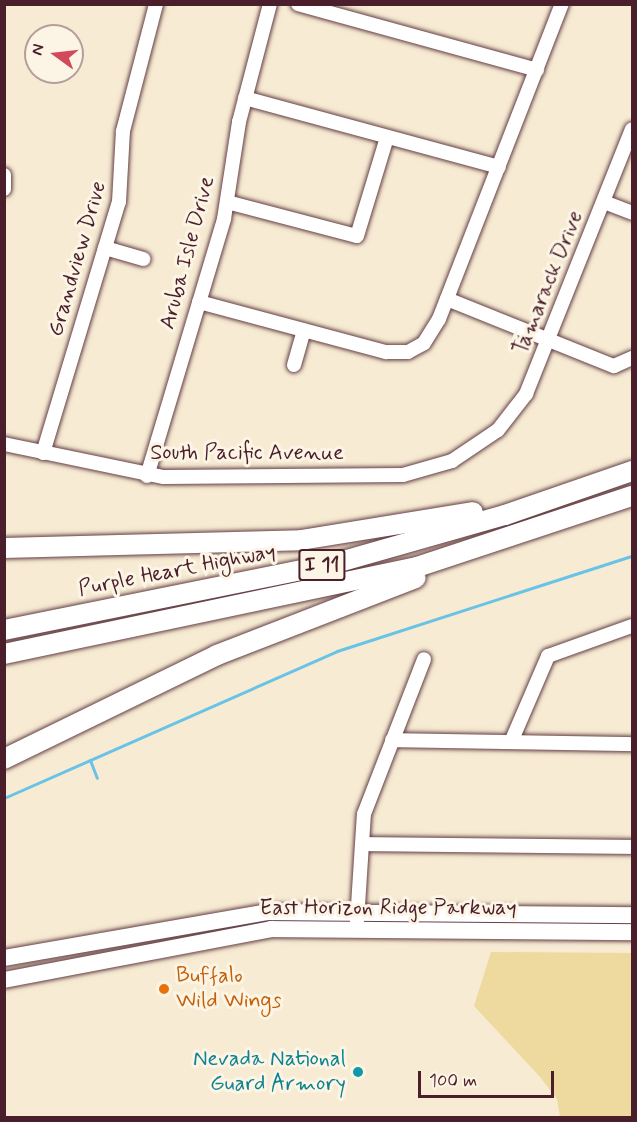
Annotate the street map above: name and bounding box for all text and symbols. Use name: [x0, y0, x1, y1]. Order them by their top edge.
north arrow: [24, 24, 84, 84]
text: N: [27, 42, 50, 58]
street label: Aruba Isle Drive: [155, 175, 221, 331]
street label: Grandview Drive: [43, 178, 113, 340]
street label: Tamarack Drive: [508, 208, 590, 358]
street label: South Pacific Avenue: [153, 441, 341, 467]
street label: Purple Heart Highway: [76, 539, 278, 603]
road number: I 11: [298, 547, 346, 583]
street label: East Horizon Ridge Parkway: [260, 896, 516, 922]
place label: Buffalo Wild Wings: [176, 963, 281, 1014]
marker: Buffalo Wild Wings: [157, 982, 171, 996]
place label: Nevada National Guard Armory: [193, 1046, 346, 1098]
scale bar: [421, 1059, 558, 1097]
marker: Nevada National Guard Armory: [351, 1065, 365, 1079]
text: 100 m: [429, 1069, 477, 1093]

